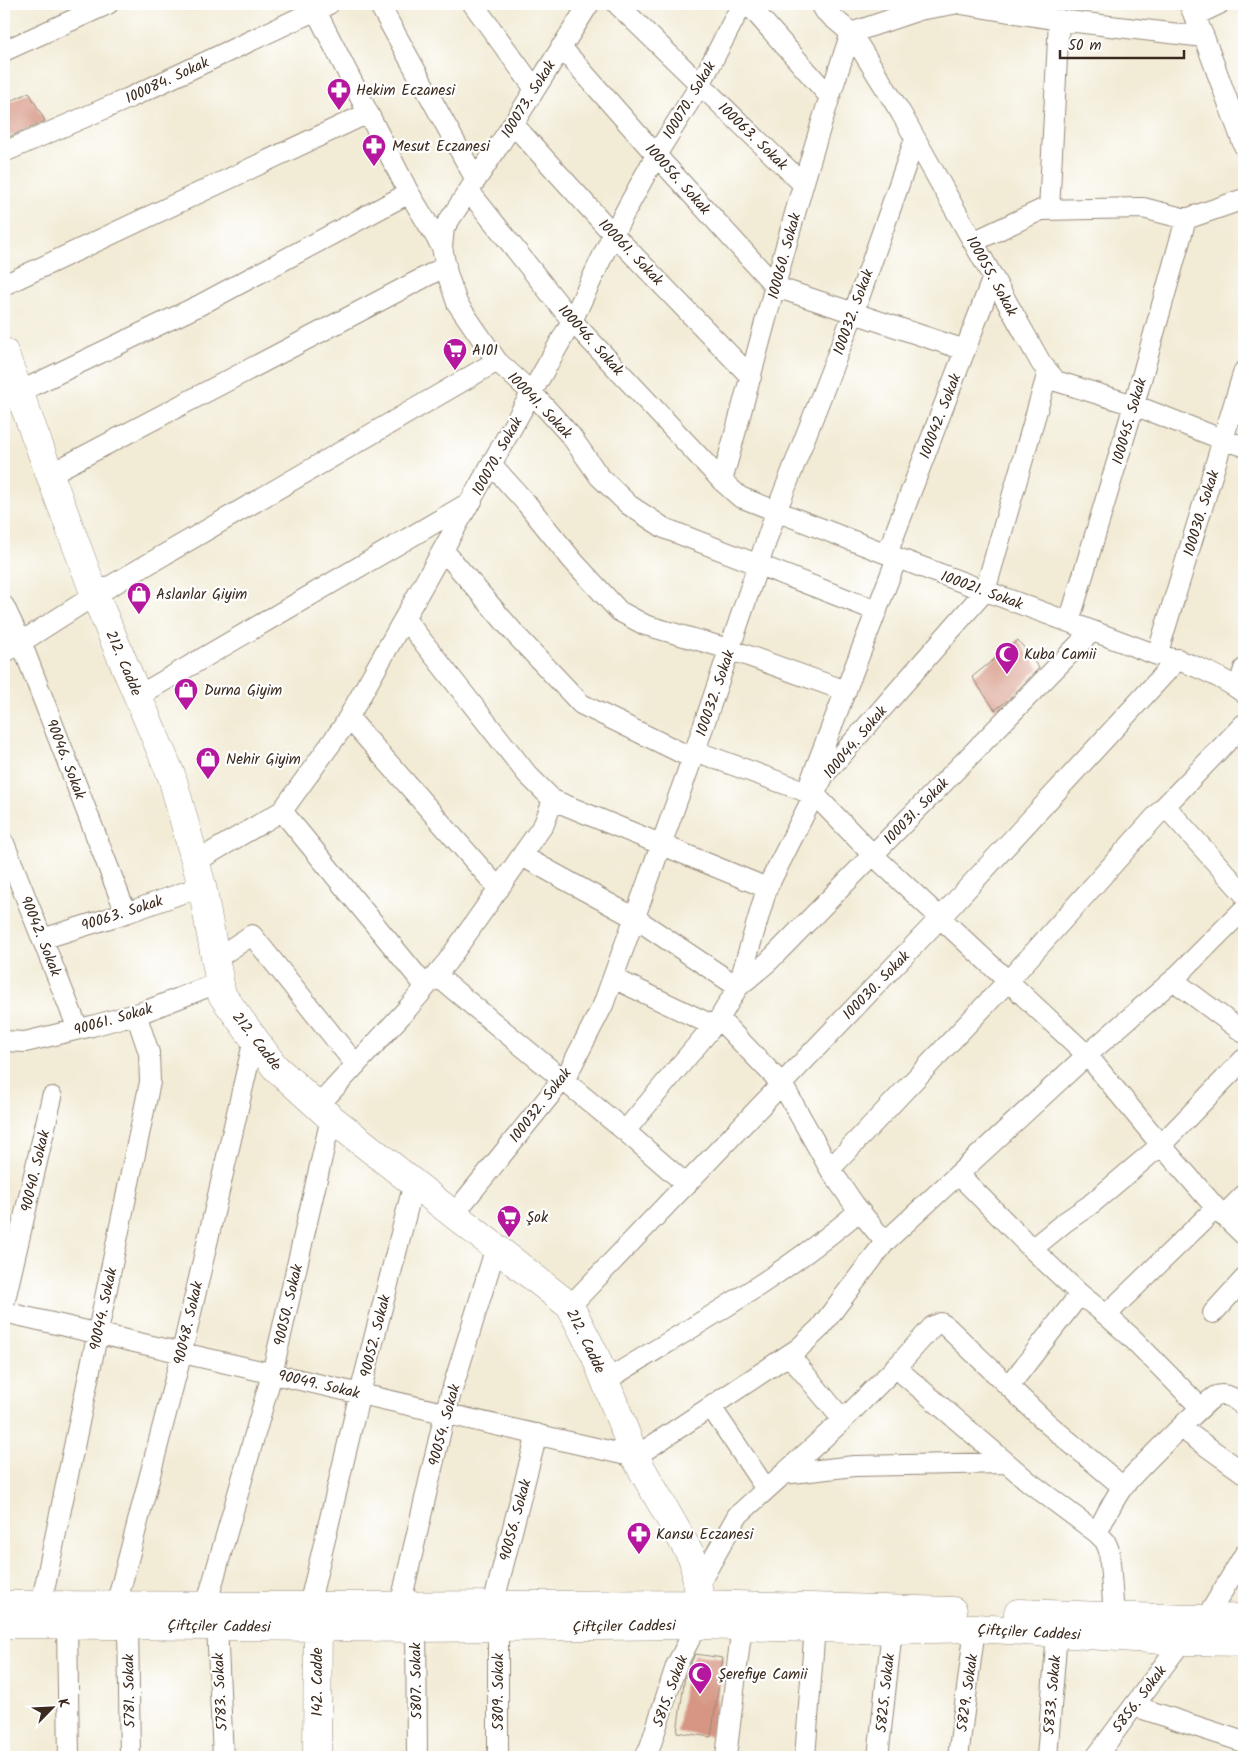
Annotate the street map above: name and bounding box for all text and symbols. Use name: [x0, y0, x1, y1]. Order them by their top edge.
scale bar: [1060, 28, 1184, 60]
text: 50 m: [1068, 34, 1102, 58]
street label: 100084. Sokak: [122, 51, 214, 111]
street label: 100073. Sokak: [495, 55, 563, 143]
street label: 100070. Sokak: [657, 56, 723, 144]
pharmacy icon: Hekim Eczanesi: [326, 77, 352, 111]
place label: Hekim Eczanesi: [356, 79, 457, 103]
street label: 100063. Sokak: [712, 97, 794, 177]
pharmacy icon: Mesut Eczanesi: [361, 133, 387, 167]
place label: Mesut Eczanesi: [392, 135, 491, 159]
street label: 100056. Sokak: [639, 139, 717, 221]
street label: 100060. Sokak: [762, 209, 808, 302]
street label: 100061. Sokak: [592, 214, 669, 293]
street label: 100055. Sokak: [959, 232, 1024, 322]
street label: 100032. Sokak: [827, 265, 881, 359]
street label: 100046. Sokak: [551, 299, 630, 383]
supermarket icon: A101: [442, 337, 468, 371]
place label: A101: [472, 339, 498, 363]
street label: 100041. Sokak: [501, 367, 578, 446]
street label: 100042. Sokak: [914, 369, 969, 463]
street label: 100045. Sokak: [1106, 374, 1154, 467]
street label: 100070. Sokak: [466, 412, 530, 500]
street label: 100030. Sokak: [1178, 466, 1227, 559]
street label: 100021. Sokak: [937, 565, 1027, 617]
shop icon: Aslanlar Giyim: [126, 581, 152, 615]
place label: Aslanlar Giyim: [156, 583, 247, 607]
street label: 212. Cadde: [98, 627, 148, 700]
mosque icon: Kuba Camii: [994, 641, 1020, 675]
place label: Kuba Camii: [1024, 643, 1098, 667]
street label: 100032. Sokak: [690, 646, 742, 740]
shop icon: Durna Giyim: [173, 677, 199, 711]
place label: Durna Giyim: [204, 679, 282, 703]
street label: 100044. Sokak: [818, 700, 894, 785]
street label: 90046. Sokak: [39, 716, 92, 804]
shop icon: Nehir Giyim: [195, 746, 221, 780]
place label: Nehir Giyim: [226, 748, 301, 772]
street label: 100031. Sokak: [878, 772, 956, 851]
street label: 90063. Sokak: [78, 889, 167, 938]
street label: 90042. Sokak: [13, 893, 67, 981]
street label: 100030. Sokak: [837, 945, 917, 1026]
street label: 90061. Sokak: [71, 997, 156, 1043]
street label: 212. Cadde: [225, 1007, 287, 1077]
street label: 100032. Sokak: [504, 1062, 579, 1148]
street label: 90040. Sokak: [15, 1127, 57, 1215]
supermarket icon: Şok: [496, 1204, 522, 1238]
place label: Şok: [526, 1206, 549, 1230]
street label: 90050. Sokak: [268, 1261, 310, 1349]
street label: 90044. Sokak: [83, 1265, 125, 1353]
street label: 90048. Sokak: [168, 1278, 210, 1367]
street label: 90052. Sokak: [354, 1291, 398, 1380]
street label: 212. Cadde: [559, 1305, 611, 1378]
street label: 90049. Sokak: [275, 1364, 363, 1406]
street label: 90054. Sokak: [422, 1381, 468, 1469]
street label: 90056. Sokak: [493, 1476, 539, 1564]
pharmacy icon: Kansu Eczanesi: [626, 1521, 652, 1555]
place label: Kansu Eczanesi: [656, 1523, 755, 1547]
street label: Çiftçiler Caddesi: [167, 1614, 272, 1640]
street label: Çiftçiler Caddesi: [572, 1614, 677, 1640]
street label: Çiftçiler Caddesi: [977, 1618, 1083, 1648]
street label: 5807. Sokak: [404, 1641, 430, 1720]
street label: 142. Cadde: [306, 1647, 330, 1717]
street label: 5783. Sokak: [207, 1651, 235, 1732]
street label: 5815. Sokak: [647, 1651, 695, 1731]
street label: 5825. Sokak: [870, 1651, 902, 1734]
street label: 5809. Sokak: [487, 1652, 511, 1731]
street label: 5829. Sokak: [951, 1652, 985, 1734]
street label: 5781. Sokak: [117, 1653, 143, 1728]
street label: 5833. Sokak: [1038, 1653, 1069, 1736]
street label: 5856. Sokak: [1106, 1660, 1174, 1738]
mosque icon: Şerefiye Camii: [687, 1661, 713, 1695]
place label: Şerefiye Camii: [718, 1663, 809, 1687]
north arrow: [28, 1684, 78, 1734]
text: K: [51, 1695, 75, 1712]

